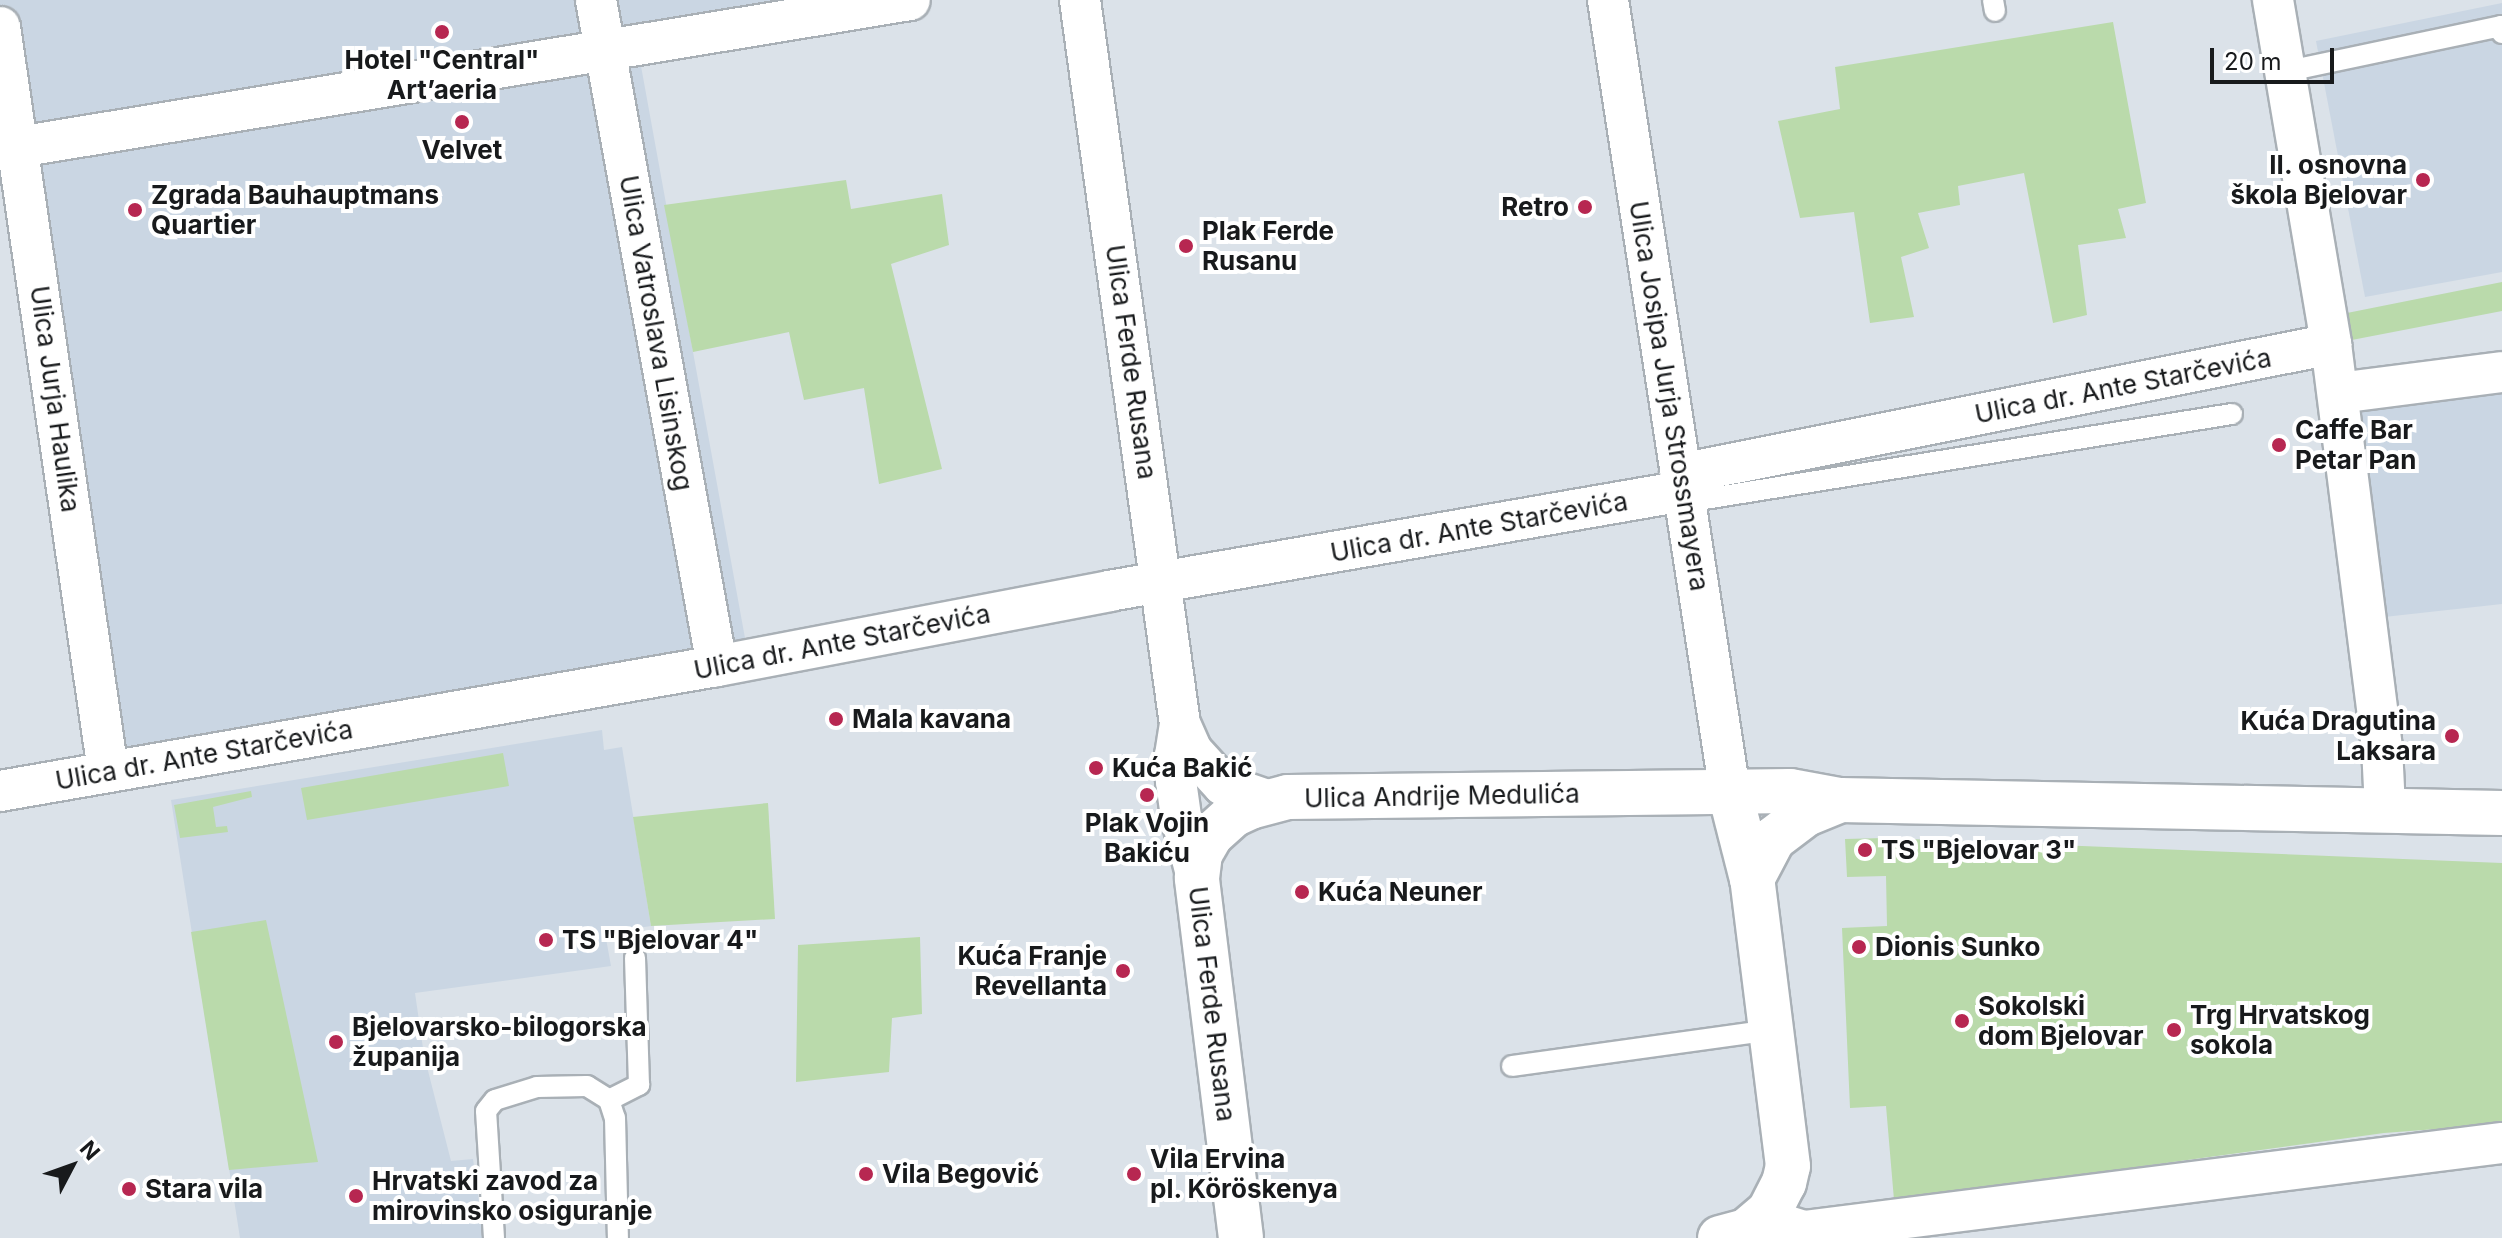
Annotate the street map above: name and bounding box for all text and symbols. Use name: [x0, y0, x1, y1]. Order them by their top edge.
marker: Hotel "Central" Art’aeria: [433, 23, 451, 41]
scale bar: [2214, 32, 2338, 82]
place label: Hotel "Central" Art’aeria: [345, 44, 539, 106]
text: 20 m: [2224, 47, 2282, 76]
marker: Velvet: [453, 113, 471, 131]
place label: Velvet: [422, 134, 502, 166]
place label: II. osnovna škola Bjelovar: [2230, 149, 2407, 210]
marker: II. osnovna škola Bjelovar: [2414, 171, 2432, 189]
street label: Ulica Vatroslava Lisinskog: [613, 173, 699, 493]
place label: Zgrada Bauhauptmans Quartier: [151, 179, 439, 240]
place label: Retro: [1501, 191, 1569, 223]
marker: Retro: [1576, 198, 1594, 216]
street label: Ulica Josipa Jurja Strossmayera: [1623, 199, 1715, 593]
marker: Zgrada Bauhauptmans Quartier: [126, 201, 144, 219]
place label: Plak Ferde Rusanu: [1202, 215, 1334, 276]
marker: Plak Ferde Rusanu: [1177, 237, 1195, 255]
street label: Ulica Ferde Rusana: [1099, 243, 1163, 481]
street label: Ulica Jurja Haulika: [24, 284, 86, 514]
street label: Ulica dr. Ante Starčevića: [1972, 342, 2274, 430]
place label: Caffe Bar Petar Pan: [2295, 414, 2416, 476]
marker: Caffe Bar Petar Pan: [2270, 436, 2288, 454]
street label: Ulica dr. Ante Starčevića: [1328, 485, 1630, 569]
street label: Ulica dr. Ante Starčevića: [691, 598, 993, 686]
place label: Mala kavana: [852, 703, 1011, 735]
place label: Kuća Dragutina Laksara: [2241, 705, 2436, 766]
marker: Mala kavana: [827, 710, 845, 728]
street label: Ulica dr. Ante Starčevića: [53, 713, 355, 797]
marker: Kuća Dragutina Laksara: [2443, 727, 2461, 745]
place label: Kuća Bakić: [1112, 752, 1253, 784]
marker: Kuća Bakić: [1087, 759, 1105, 777]
street label: Ulica Andrije Medulića: [1304, 778, 1580, 814]
marker: Plak Vojin Bakiću: [1138, 786, 1156, 804]
place label: Plak Vojin Bakiću: [1085, 807, 1209, 868]
place label: TS "Bjelovar 3": [1881, 834, 2076, 866]
marker: TS "Bjelovar 3": [1856, 841, 1874, 859]
place label: Kuća Neuner: [1318, 876, 1483, 908]
marker: Kuća Neuner: [1293, 883, 1311, 901]
street label: Ulica Ferde Rusana: [1182, 885, 1242, 1123]
place label: TS "Bjelovar 4": [562, 924, 758, 956]
marker: TS "Bjelovar 4": [537, 931, 555, 949]
place label: Dionis Sunko: [1875, 931, 2041, 963]
marker: Dionis Sunko: [1850, 938, 1868, 956]
place label: Kuća Franje Revellanta: [957, 940, 1107, 1002]
marker: Kuća Franje Revellanta: [1114, 962, 1132, 980]
place label: Sokolski dom Bjelovar: [1978, 990, 2143, 1052]
place label: Trg Hrvatskog sokola: [2190, 999, 2370, 1060]
place label: Bjelovarsko-bilogorska županija: [352, 1011, 647, 1072]
marker: Sokolski dom Bjelovar: [1953, 1012, 1971, 1030]
marker: Trg Hrvatskog sokola: [2165, 1021, 2183, 1039]
marker: Bjelovarsko-bilogorska županija: [327, 1033, 345, 1051]
north arrow: [32, 1126, 112, 1206]
text: N: [75, 1135, 105, 1165]
place label: Vila Ervina pl. Köröskenya: [1150, 1143, 1339, 1204]
place label: Vila Begović: [882, 1158, 1039, 1190]
place label: Hrvatski zavod za mirovinsko osiguranje: [372, 1165, 652, 1226]
marker: Vila Begović: [857, 1165, 875, 1183]
marker: Vila Ervina pl. Köröskenya: [1125, 1165, 1143, 1183]
place label: Stara vila: [145, 1173, 263, 1205]
marker: Stara vila: [120, 1180, 138, 1198]
marker: Hrvatski zavod za mirovinsko osiguranje: [347, 1187, 365, 1205]

